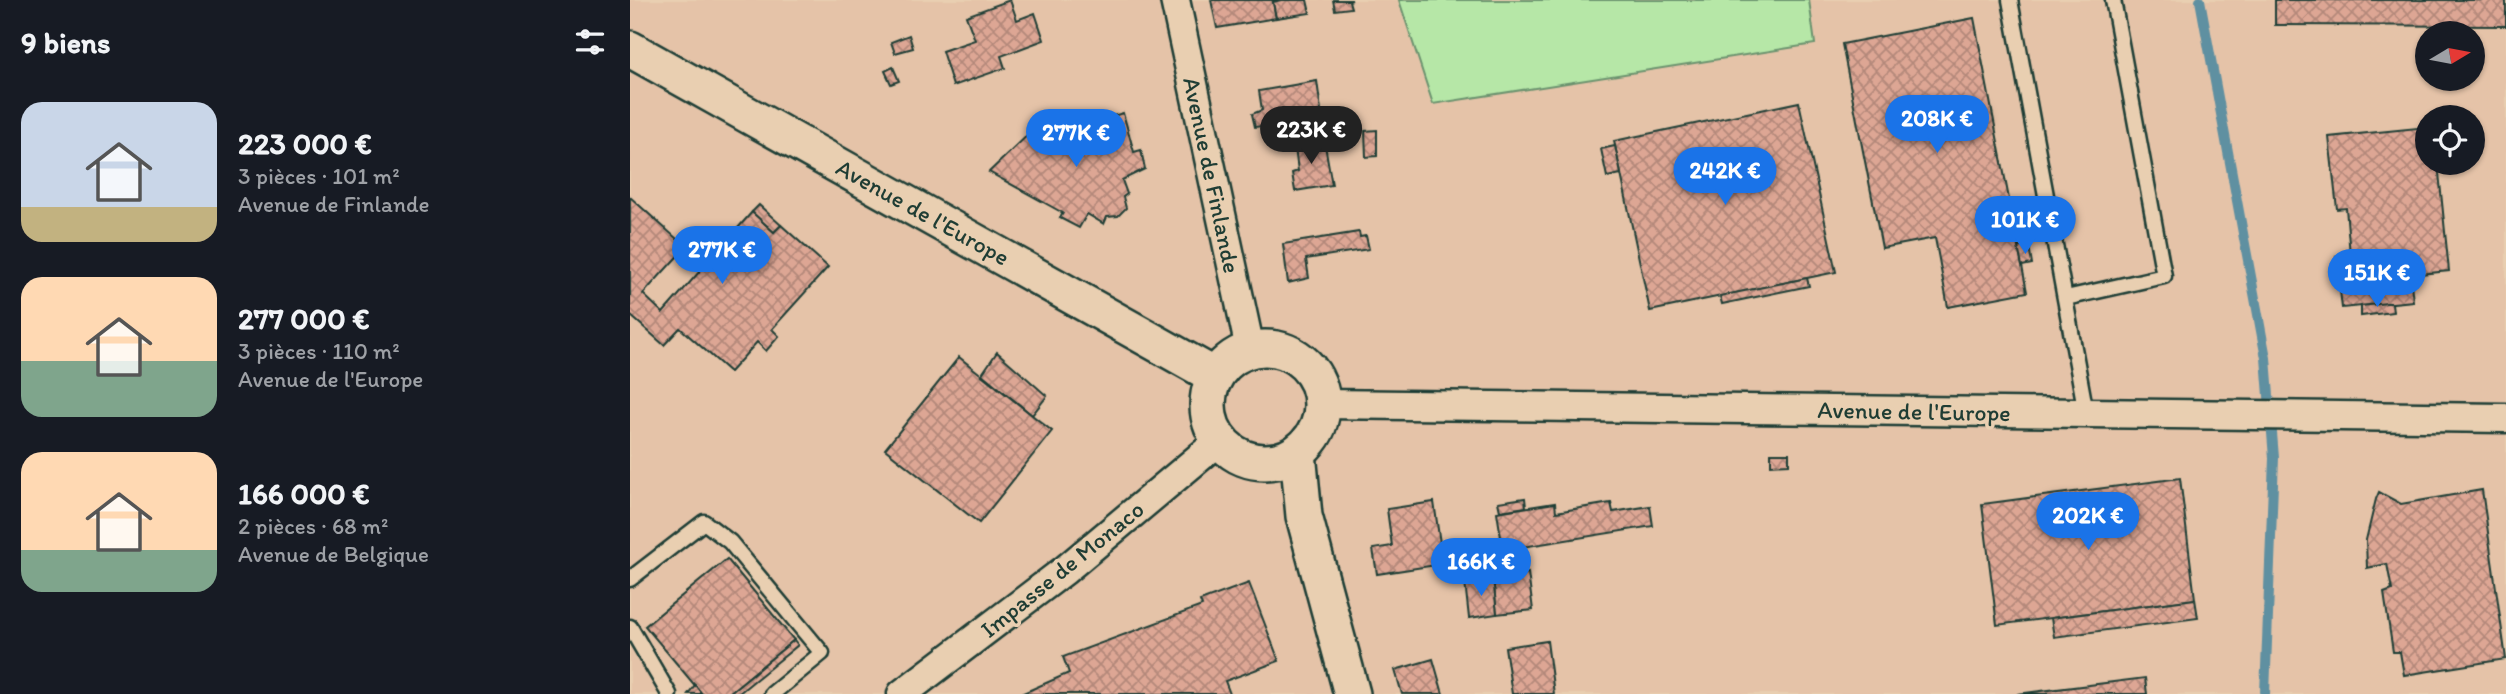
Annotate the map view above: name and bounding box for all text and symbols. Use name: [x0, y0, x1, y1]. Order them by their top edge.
north arrow: [2415, 21, 2485, 91]
map controls: [2415, 21, 2485, 175]
icon: filters: [571, 23, 609, 61]
text: 9 biens: [21, 24, 110, 61]
street label: Avenue de Finlande: [1177, 74, 1247, 276]
pin: 208K €: [1880, 96, 1994, 155]
text: 208K €: [1901, 104, 1973, 132]
button: locate: [2415, 105, 2485, 175]
pin: 223K €: [1254, 106, 1368, 166]
pin: 277K €: [1019, 110, 1133, 169]
text: 223K €: [1276, 115, 1346, 143]
text: 277K €: [1042, 118, 1110, 146]
text: 223 000 €: [238, 125, 372, 162]
icon: home: [77, 130, 161, 214]
pin: 242K €: [1668, 148, 1782, 207]
street label: Avenue de l'Europe: [831, 152, 1015, 272]
text: 242K €: [1689, 156, 1761, 184]
text: 3 pièces · 101 m²: [238, 162, 400, 190]
text: Avenue de Finlande: [238, 190, 429, 218]
pin: 101K €: [1968, 196, 2082, 256]
text: 101K €: [1991, 205, 2059, 233]
pin: 277K €: [665, 226, 779, 286]
text: 277K €: [688, 235, 756, 263]
pin: 151K €: [2320, 250, 2434, 309]
text: 151K €: [2344, 258, 2410, 286]
text: 277 000 €: [238, 300, 370, 337]
icon: home: [77, 305, 161, 389]
text: 3 pièces · 110 m²: [238, 337, 400, 365]
text: Avenue de l'Europe: [238, 365, 423, 393]
street label: Avenue de l'Europe: [1817, 395, 2011, 427]
text: 166 000 €: [238, 475, 370, 512]
icon: home: [77, 480, 161, 564]
pin: 202K €: [2031, 492, 2145, 552]
street label: Impasse de Monaco: [975, 494, 1149, 644]
text: 202K €: [2052, 501, 2124, 529]
text: 2 pièces · 68 m²: [238, 512, 388, 540]
pin: 166K €: [1424, 538, 1538, 598]
text: Avenue de Belgique: [238, 540, 429, 568]
text: 166K €: [1447, 547, 1515, 575]

